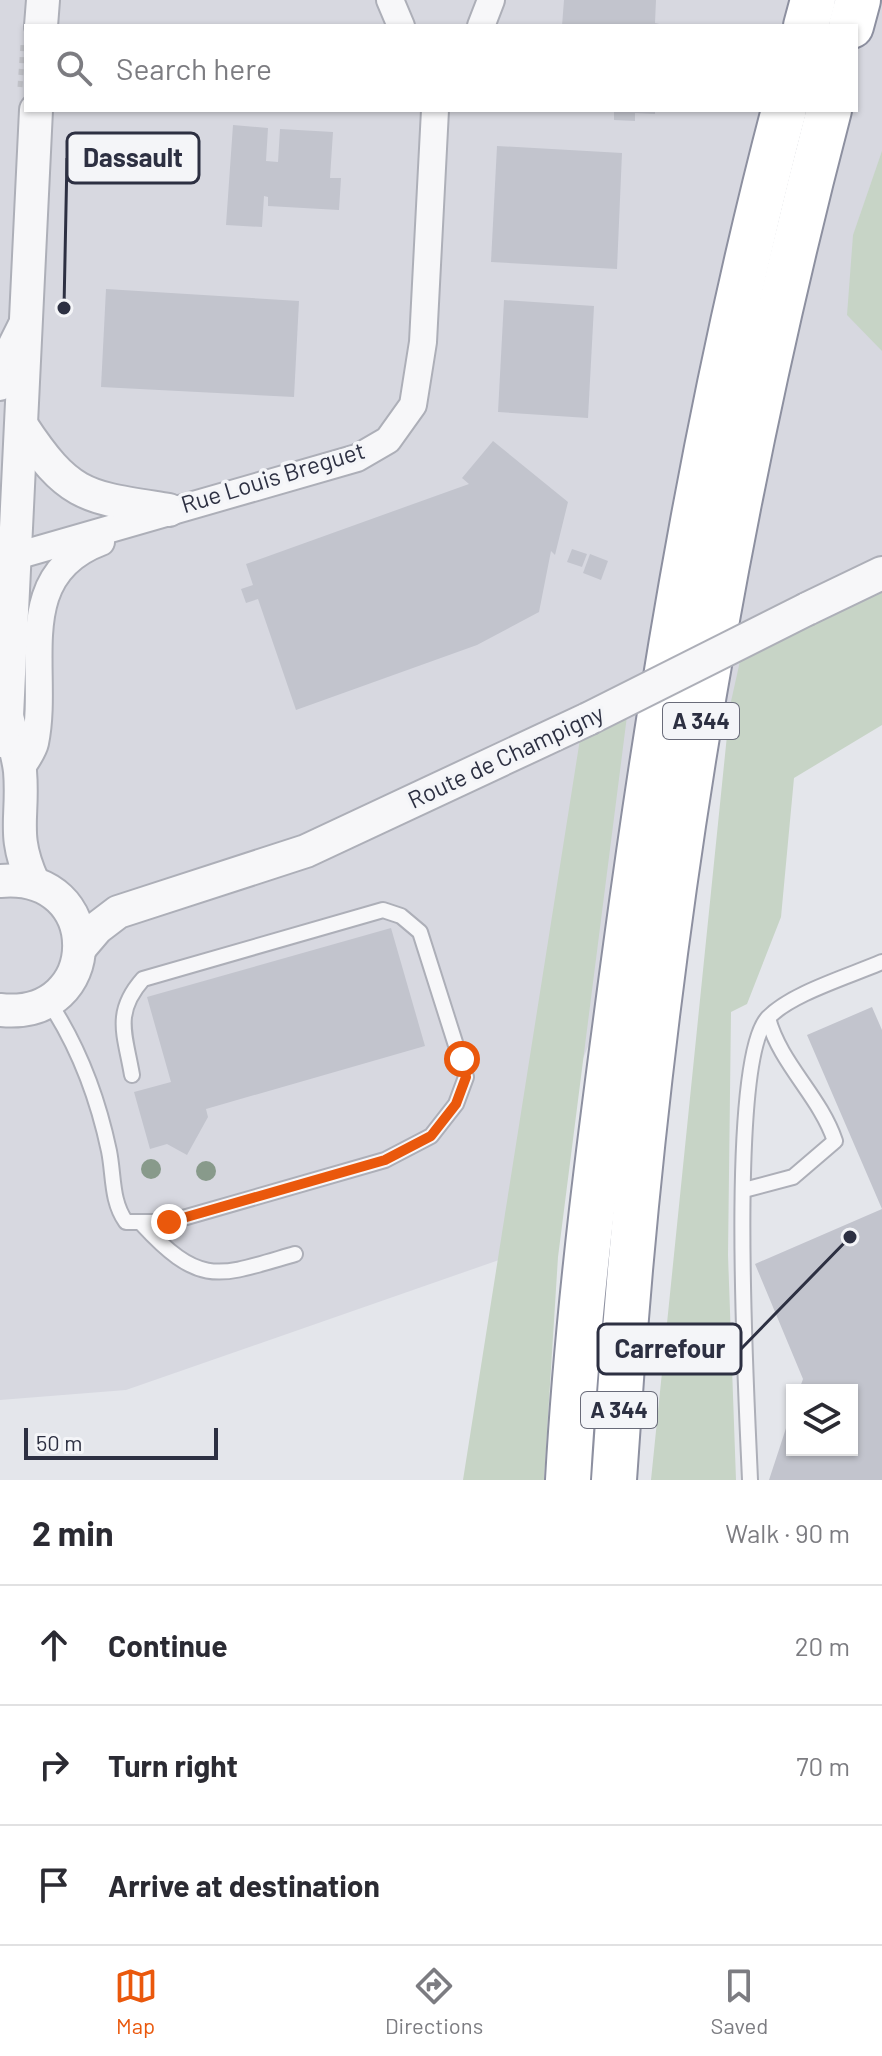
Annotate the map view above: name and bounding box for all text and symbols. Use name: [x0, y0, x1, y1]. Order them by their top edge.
search box: [24, 24, 858, 112]
icon: search: [52, 46, 96, 90]
text: Search here: [116, 50, 272, 86]
callout: Dassault: [67, 133, 199, 183]
text: Dassault: [83, 141, 183, 172]
street label: Rue Louis Breguet: [177, 435, 368, 518]
street label: Route de Champigny: [403, 698, 608, 814]
road number: A 344: [663, 703, 739, 739]
route start: [444, 1041, 480, 1077]
route end: [151, 1204, 187, 1240]
callout: Carrefour: [598, 1324, 741, 1374]
text: Carrefour: [615, 1332, 725, 1363]
map controls: [786, 1384, 858, 1456]
button: layers: [786, 1384, 858, 1456]
road number: A 344: [581, 1392, 657, 1428]
scale bar: [24, 1424, 218, 1460]
text: 50 m: [36, 1429, 82, 1455]
text: 2 min: [32, 1512, 114, 1553]
text: Walk · 90 m: [725, 1517, 850, 1548]
icon: ahead: [32, 1623, 76, 1667]
text: Continue: [108, 1627, 228, 1663]
text: 20 m: [795, 1630, 850, 1661]
icon: right: [32, 1743, 76, 1787]
text: Turn right: [108, 1747, 238, 1783]
text: 70 m: [796, 1750, 850, 1781]
icon: arrive: [32, 1863, 76, 1907]
text: Arrive at destination: [108, 1867, 380, 1903]
tab: Map: [114, 1964, 158, 2038]
tab: Directions: [385, 1964, 483, 2038]
tab: Saved: [711, 1964, 768, 2038]

